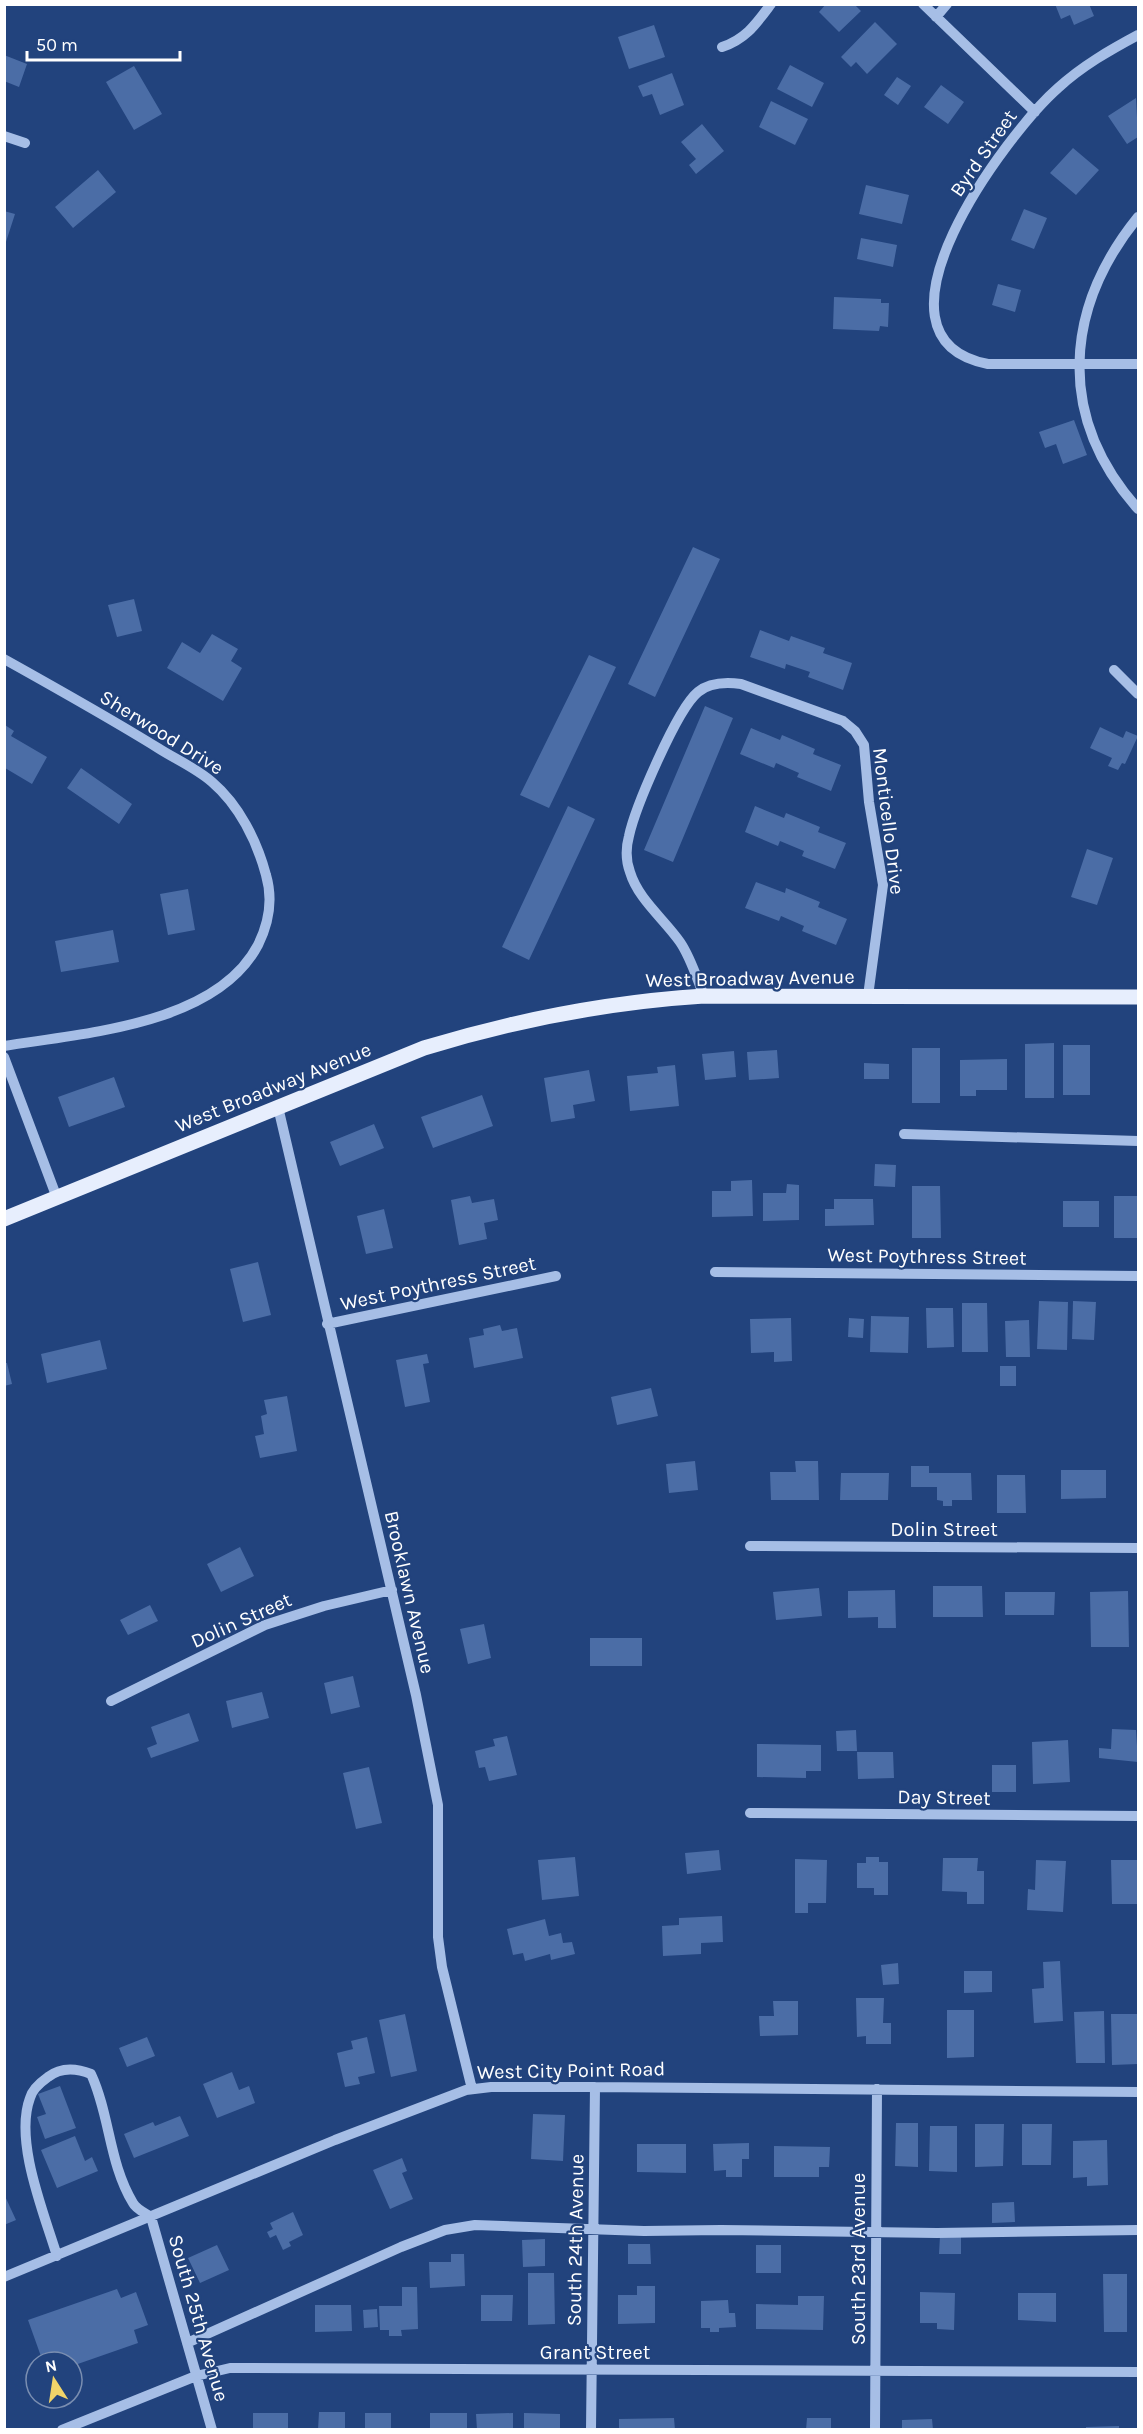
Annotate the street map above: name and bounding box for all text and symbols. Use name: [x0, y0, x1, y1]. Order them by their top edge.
scale bar: [27, 24, 180, 62]
text: 50 m: [36, 34, 78, 56]
street label: Byrd Street: [945, 105, 1022, 201]
street label: Sherwood Drive: [96, 685, 228, 780]
street label: Monticello Drive: [868, 746, 909, 896]
street label: West Broadway Avenue: [645, 965, 855, 992]
street label: West Broadway Avenue: [172, 1038, 374, 1137]
street label: West Poythress Street: [827, 1243, 1027, 1270]
street label: West Poythress Street: [338, 1251, 538, 1315]
street label: Brooklawn Avenue: [380, 1508, 439, 1676]
street label: Dolin Street: [890, 1518, 998, 1541]
street label: Dolin Street: [187, 1588, 295, 1653]
street label: Day Street: [897, 1785, 991, 1810]
street label: West City Point Road: [477, 2057, 665, 2084]
street label: South 24th Avenue: [562, 2154, 589, 2326]
street label: South 23rd Avenue: [847, 2173, 870, 2345]
street label: South 25th Avenue: [164, 2232, 233, 2404]
street label: Grant Street: [540, 2341, 651, 2364]
north arrow: [24, 2350, 84, 2410]
text: N: [43, 2355, 59, 2376]

